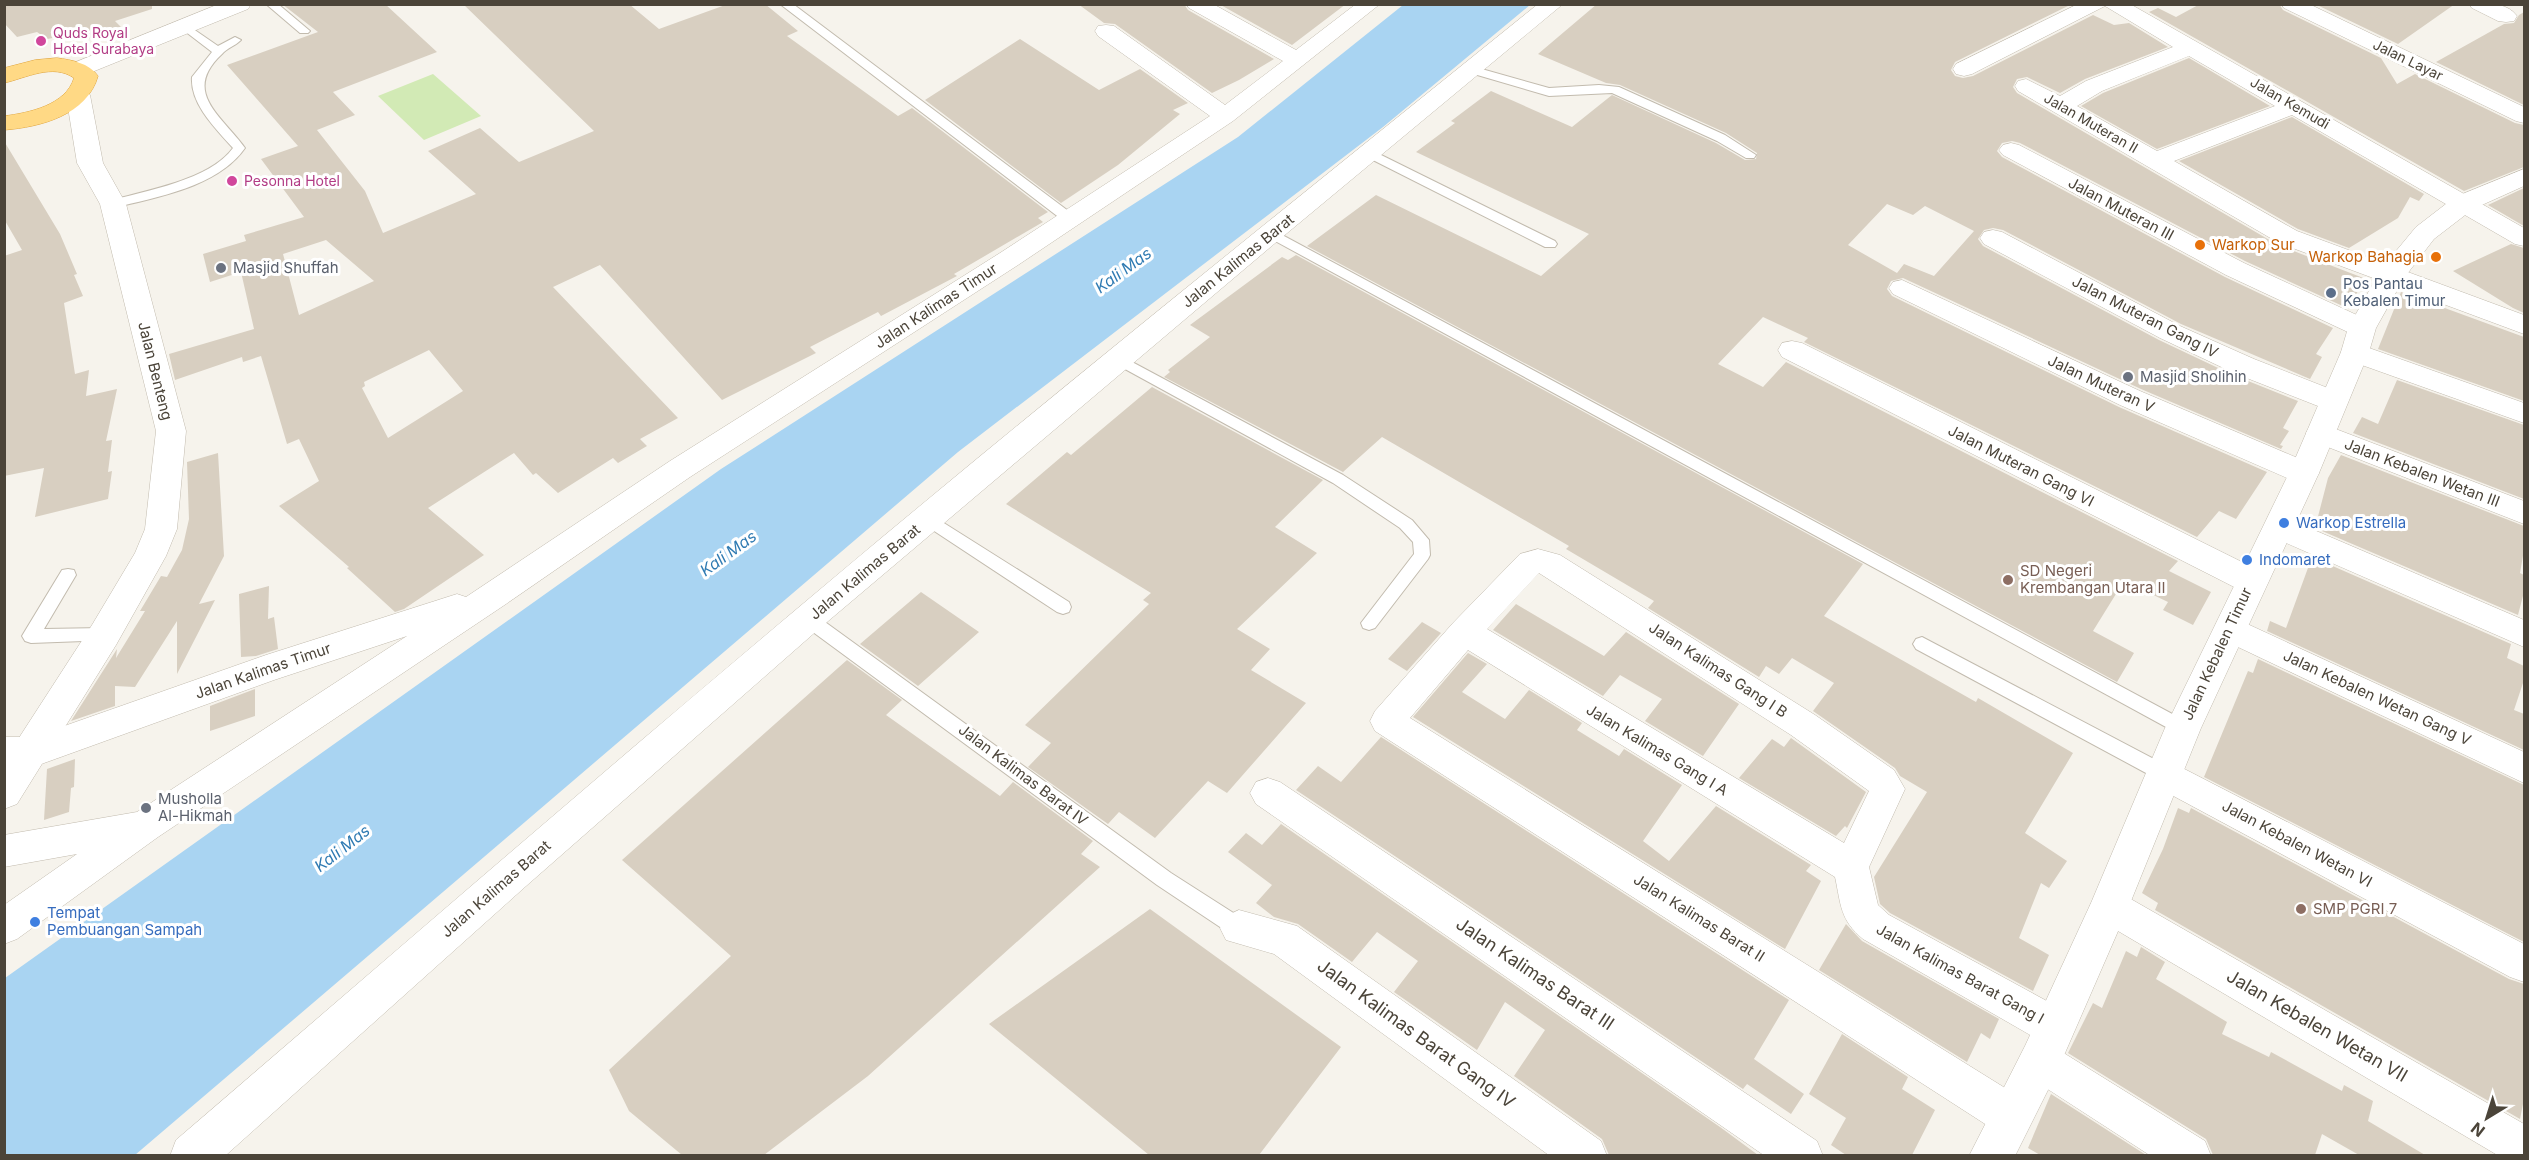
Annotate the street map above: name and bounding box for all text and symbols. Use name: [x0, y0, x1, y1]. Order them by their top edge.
place label: Quds Royal Hotel Surabaya: [53, 24, 154, 57]
marker: Quds Royal Hotel Surabaya: [34, 34, 48, 48]
street label: Jalan Layar: [2370, 35, 2446, 84]
street label: Jalan Kemudi: [2248, 73, 2333, 132]
street label: Jalan Muteran II: [2041, 89, 2141, 156]
place label: Pesonna Hotel: [244, 172, 340, 189]
street label: Jalan Muteran III: [2065, 173, 2177, 244]
marker: Pesonna Hotel: [225, 174, 239, 188]
street label: Jalan Kalimas Barat: [1178, 209, 1298, 312]
place label: Warkop Sur: [2212, 235, 2295, 254]
marker: Warkop Sur: [2193, 238, 2207, 252]
water label: Kali Mas: [1091, 243, 1155, 297]
place label: Warkop Bahagia: [2309, 247, 2424, 266]
marker: Warkop Bahagia: [2429, 250, 2443, 264]
place label: Masjid Shuffah: [233, 258, 339, 277]
street label: Jalan Kalimas Timur: [871, 259, 1001, 352]
marker: Masjid Shuffah: [214, 261, 228, 275]
street label: Jalan Muteran Gang IV: [2069, 271, 2221, 362]
place label: Pos Pantau Kebalen Timur: [2343, 274, 2446, 310]
marker: Pos Pantau Kebalen Timur: [2324, 286, 2338, 300]
street label: Jalan Benteng: [134, 320, 177, 422]
street label: Jalan Muteran V: [2045, 351, 2158, 417]
place label: Masjid Sholihin: [2140, 367, 2247, 386]
marker: Masjid Sholihin: [2121, 370, 2135, 384]
street label: Jalan Muteran Gang VI: [1945, 420, 2097, 511]
street label: Jalan Kebalen Wetan III: [2342, 434, 2503, 511]
place label: Warkop Estrella: [2296, 513, 2406, 532]
marker: Warkop Estrella: [2277, 516, 2291, 530]
street label: Jalan Kalimas Barat: [805, 520, 924, 624]
water label: Kali Mas: [696, 526, 760, 580]
place label: Indomaret: [2259, 550, 2331, 569]
marker: Indomaret: [2240, 553, 2254, 567]
place label: SD Negeri Krembangan Utara II: [2020, 561, 2166, 597]
marker: SD Negeri Krembangan Utara II: [2001, 573, 2015, 587]
street label: Jalan Kebalen Timur: [2177, 584, 2256, 723]
street label: Jalan Kalimas Gang I B: [1645, 618, 1791, 722]
street label: Jalan Kalimas Timur: [192, 638, 334, 703]
street label: Jalan Kebalen Wetan Gang V: [2280, 646, 2474, 749]
street label: Jalan Kalimas Gang I A: [1583, 700, 1732, 799]
street label: Jalan Kalimas Barat IV: [955, 720, 1092, 830]
place label: Musholla Al-Hikmah: [158, 789, 232, 825]
street label: Jalan Kebalen Wetan VI: [2219, 796, 2376, 891]
marker: Musholla Al-Hikmah: [139, 801, 153, 815]
water label: Kali Mas: [310, 820, 374, 876]
street label: Jalan Kalimas Barat: [437, 836, 554, 941]
street label: Jalan Kalimas Barat II: [1630, 869, 1768, 966]
place label: SMP PGRI 7: [2313, 899, 2397, 918]
marker: SMP PGRI 7: [2294, 902, 2308, 916]
place label: Tempat Pembuangan Sampah: [47, 903, 202, 939]
street label: Jalan Kalimas Barat III: [1452, 913, 1618, 1034]
marker: Tempat Pembuangan Sampah: [28, 915, 42, 929]
street label: Jalan Kalimas Barat Gang I: [1873, 919, 2047, 1028]
street label: Jalan Kalimas Barat Gang IV: [1313, 955, 1519, 1112]
street label: Jalan Kebalen Wetan VII: [2223, 965, 2411, 1086]
north arrow: [2457, 1088, 2517, 1148]
text: N: [2467, 1118, 2489, 1141]

